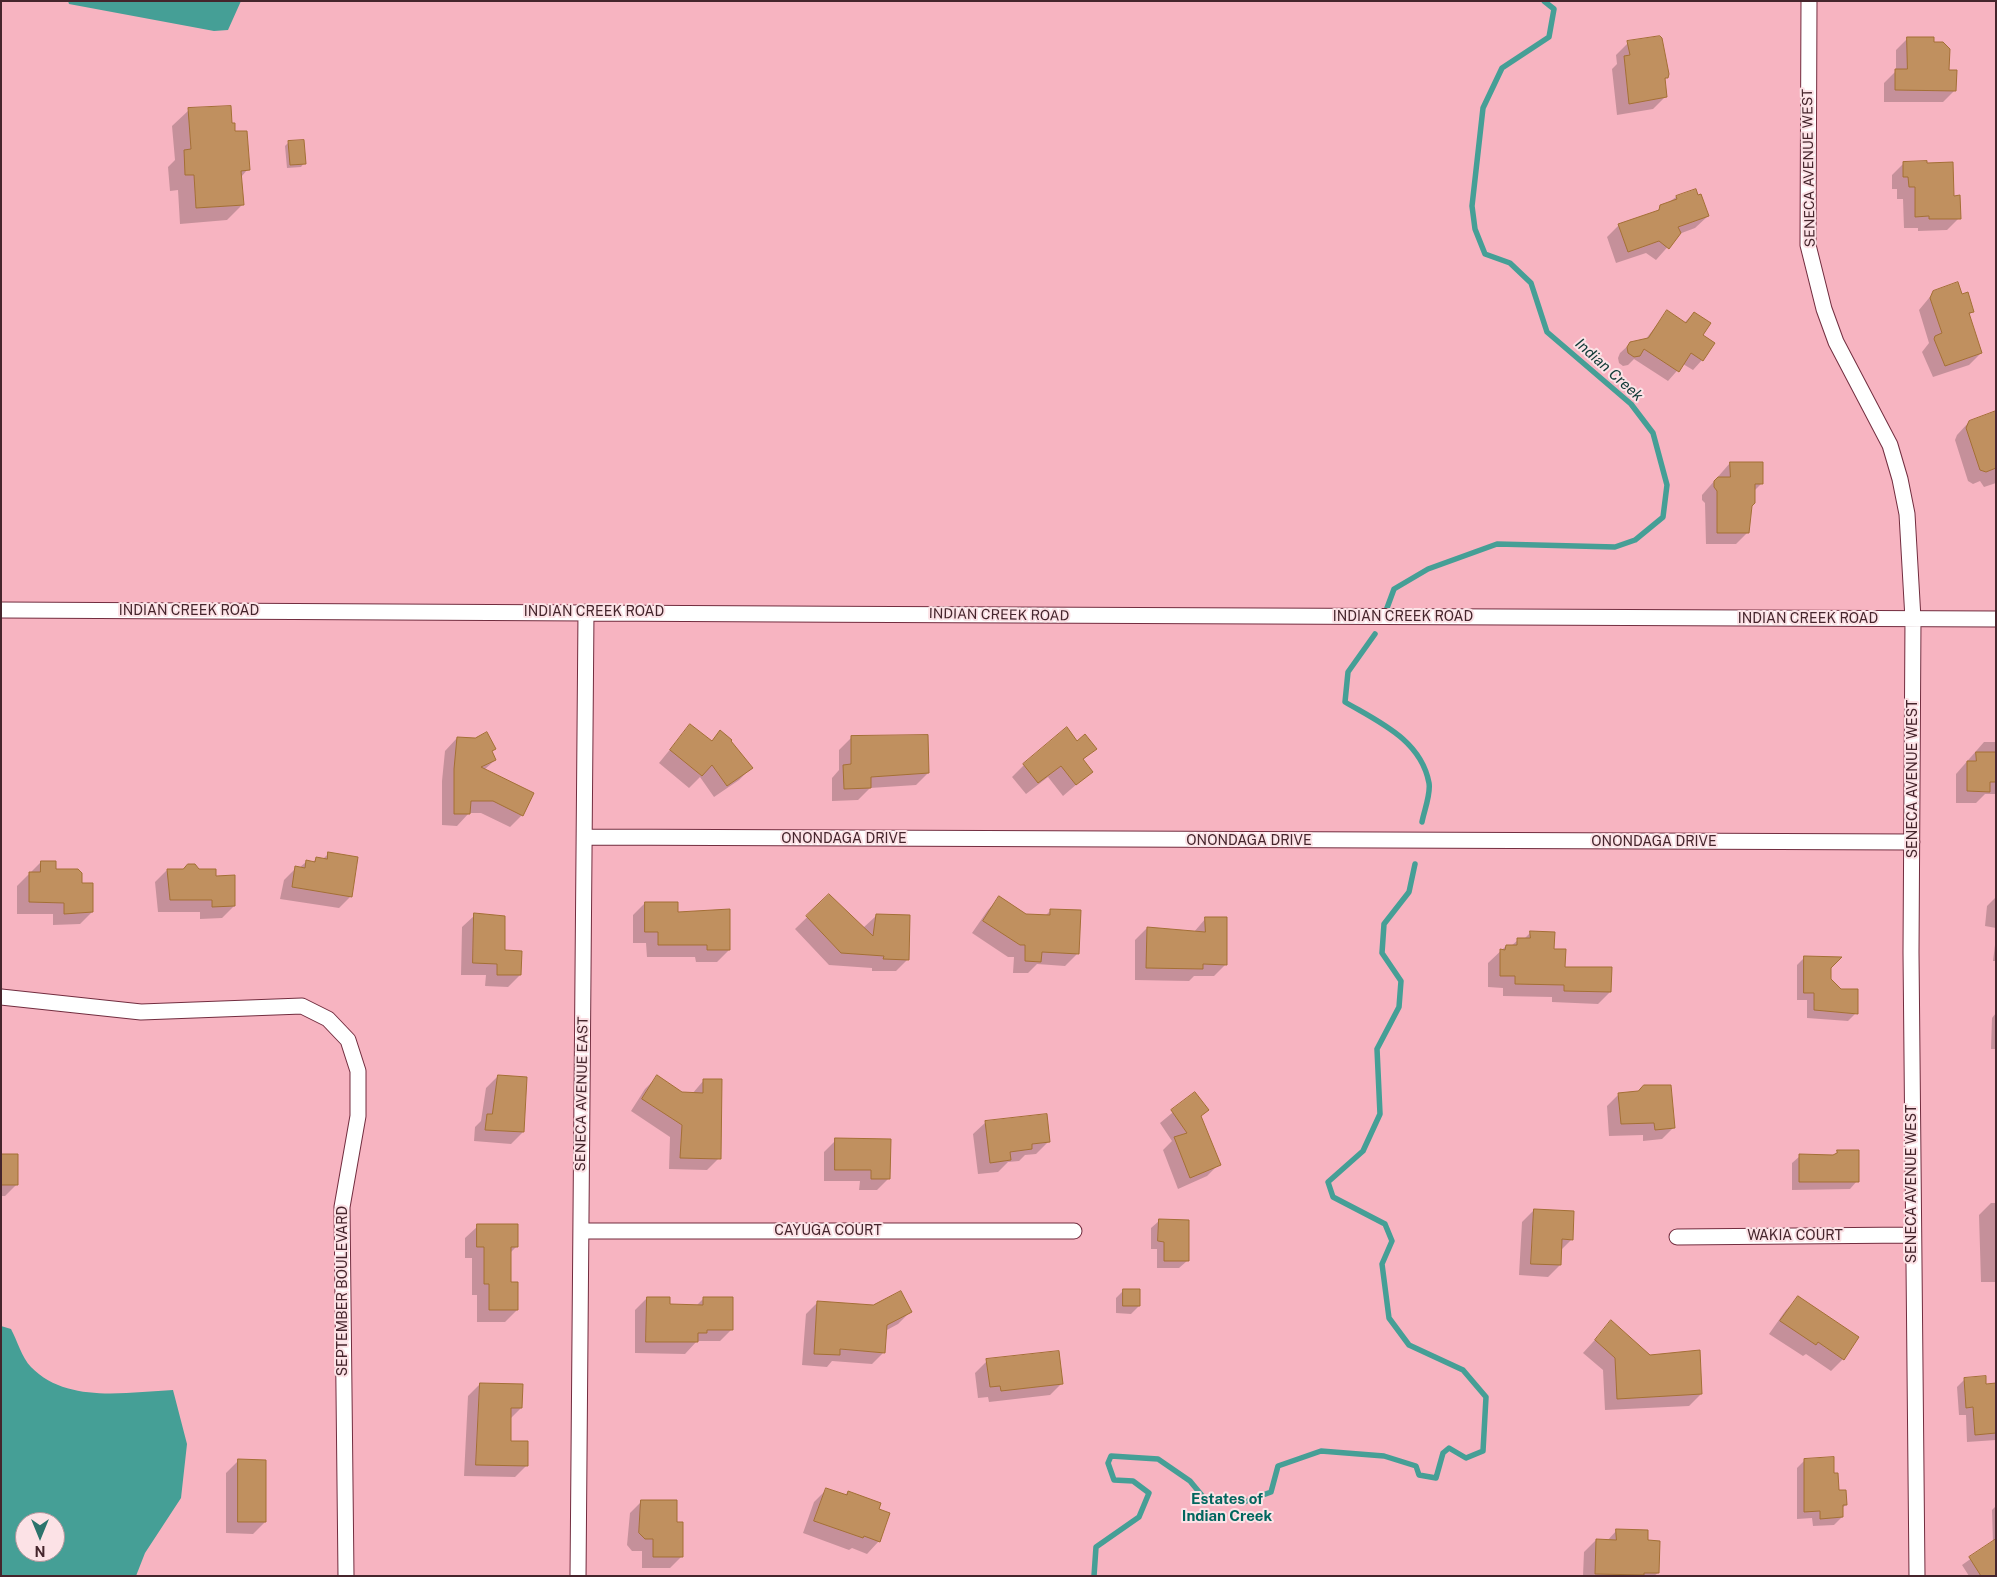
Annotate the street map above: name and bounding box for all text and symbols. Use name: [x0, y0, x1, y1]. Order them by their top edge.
street label: SENECA AVENUE WEST: [1799, 89, 1819, 247]
water label: Indian Creek: [1571, 335, 1647, 405]
street label: INDIAN CREEK ROAD: [119, 603, 259, 619]
street label: INDIAN CREEK ROAD: [524, 604, 664, 620]
street label: INDIAN CREEK ROAD: [929, 605, 1069, 625]
street label: INDIAN CREEK ROAD: [1333, 609, 1473, 625]
street label: INDIAN CREEK ROAD: [1738, 611, 1878, 627]
street label: SENECA AVENUE WEST: [1905, 700, 1921, 858]
street label: ONONDAGA DRIVE: [781, 831, 907, 847]
street label: ONONDAGA DRIVE: [1186, 833, 1312, 849]
street label: ONONDAGA DRIVE: [1591, 834, 1717, 850]
street label: SENECA AVENUE EAST: [572, 1016, 592, 1172]
street label: SENECA AVENUE WEST: [1904, 1105, 1920, 1263]
street label: SEPTEMBER BOULEVARD: [335, 1206, 351, 1376]
street label: CAYUGA COURT: [774, 1223, 882, 1239]
street label: WAKIA COURT: [1747, 1228, 1843, 1244]
district label: Estates of Indian Creek: [1182, 1490, 1272, 1525]
north arrow: [15, 1512, 65, 1562]
text: N: [35, 1543, 45, 1559]

